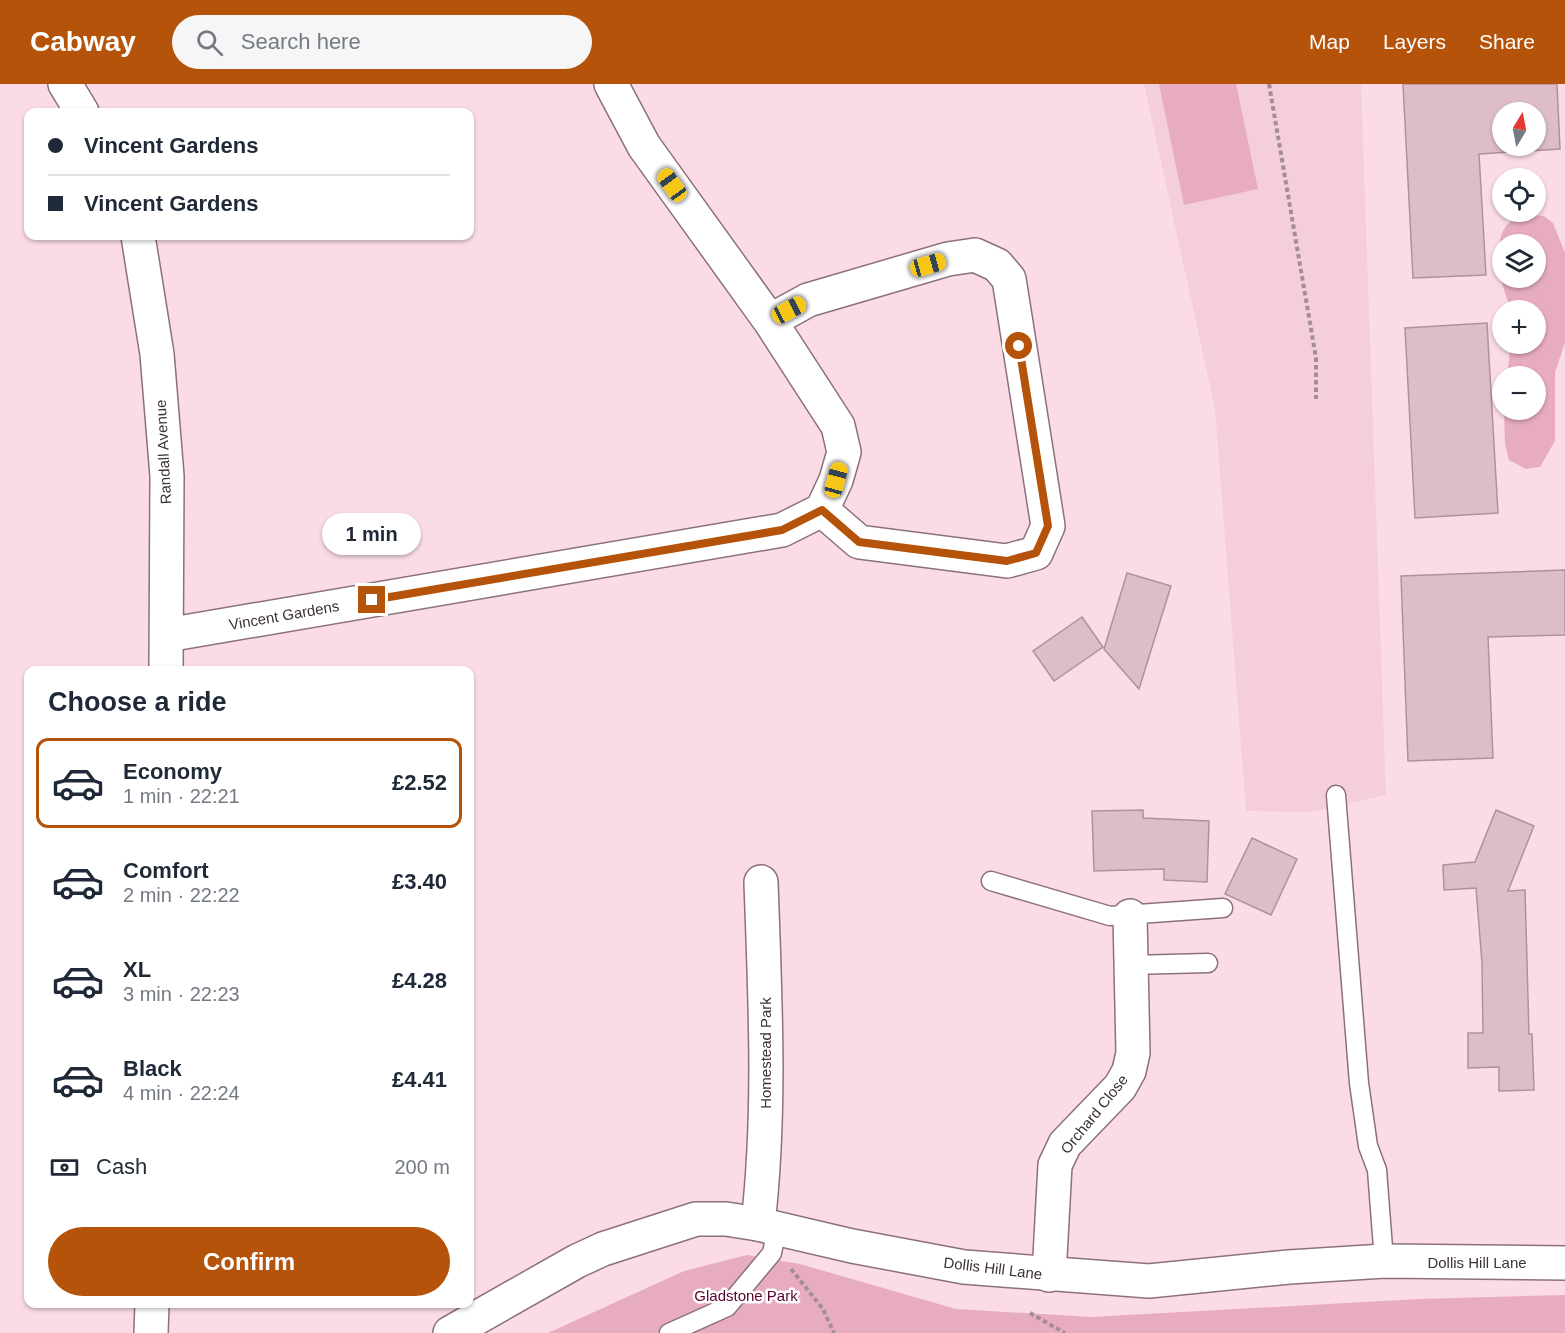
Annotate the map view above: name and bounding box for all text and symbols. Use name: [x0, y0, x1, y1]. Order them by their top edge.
search box: [172, 15, 592, 69]
text: Cabway: [30, 26, 136, 57]
icon: search: [193, 26, 226, 59]
text: Search here: [241, 29, 361, 54]
text: Map: [1309, 30, 1350, 53]
text: Layers: [1383, 30, 1446, 53]
text: Share: [1479, 30, 1535, 53]
north arrow: [1492, 102, 1546, 156]
map controls: [1492, 102, 1546, 420]
text: Vincent Gardens: [84, 133, 258, 158]
car: [654, 165, 690, 205]
button: locate: [1492, 168, 1546, 222]
text: Vincent Gardens: [84, 191, 258, 216]
button: layers: [1492, 234, 1546, 288]
car: [908, 251, 948, 279]
car: [769, 294, 809, 326]
button: +: [1492, 300, 1546, 354]
route start: [1005, 332, 1032, 359]
button: −: [1492, 366, 1546, 420]
street label: Randall Avenue: [152, 399, 174, 505]
car: [823, 460, 849, 500]
callout: 1 min: [322, 513, 422, 555]
text: 1 min: [345, 523, 398, 545]
route end: [358, 586, 385, 613]
street label: Vincent Gardens: [228, 597, 340, 633]
text: Choose a ride: [48, 687, 227, 717]
icon: car: [51, 756, 105, 810]
text: Economy: [123, 759, 222, 784]
text: £2.52: [392, 770, 447, 795]
text: 1 min · 22:21: [123, 785, 240, 807]
icon: car: [51, 855, 105, 909]
text: Comfort: [123, 858, 209, 883]
text: £3.40: [392, 869, 447, 894]
text: 2 min · 22:22: [123, 884, 240, 906]
icon: car: [51, 954, 105, 1008]
text: XL: [123, 957, 151, 982]
text: £4.28: [392, 968, 447, 993]
text: 3 min · 22:23: [123, 983, 240, 1005]
street label: Homestead Park: [757, 997, 774, 1109]
icon: car: [51, 1053, 105, 1107]
text: Black: [123, 1056, 182, 1081]
text: £4.41: [392, 1067, 447, 1092]
street label: Orchard Close: [1057, 1071, 1131, 1157]
text: 4 min · 22:24: [123, 1082, 240, 1104]
icon: cash: [48, 1151, 81, 1184]
text: Cash: [96, 1154, 147, 1179]
text: 200 m: [394, 1156, 450, 1178]
button: Confirm: [48, 1227, 450, 1296]
street label: Dollis Hill Lane: [943, 1254, 1043, 1282]
street label: Dollis Hill Lane: [1427, 1254, 1527, 1271]
park label: Gladstone Park: [694, 1287, 798, 1304]

